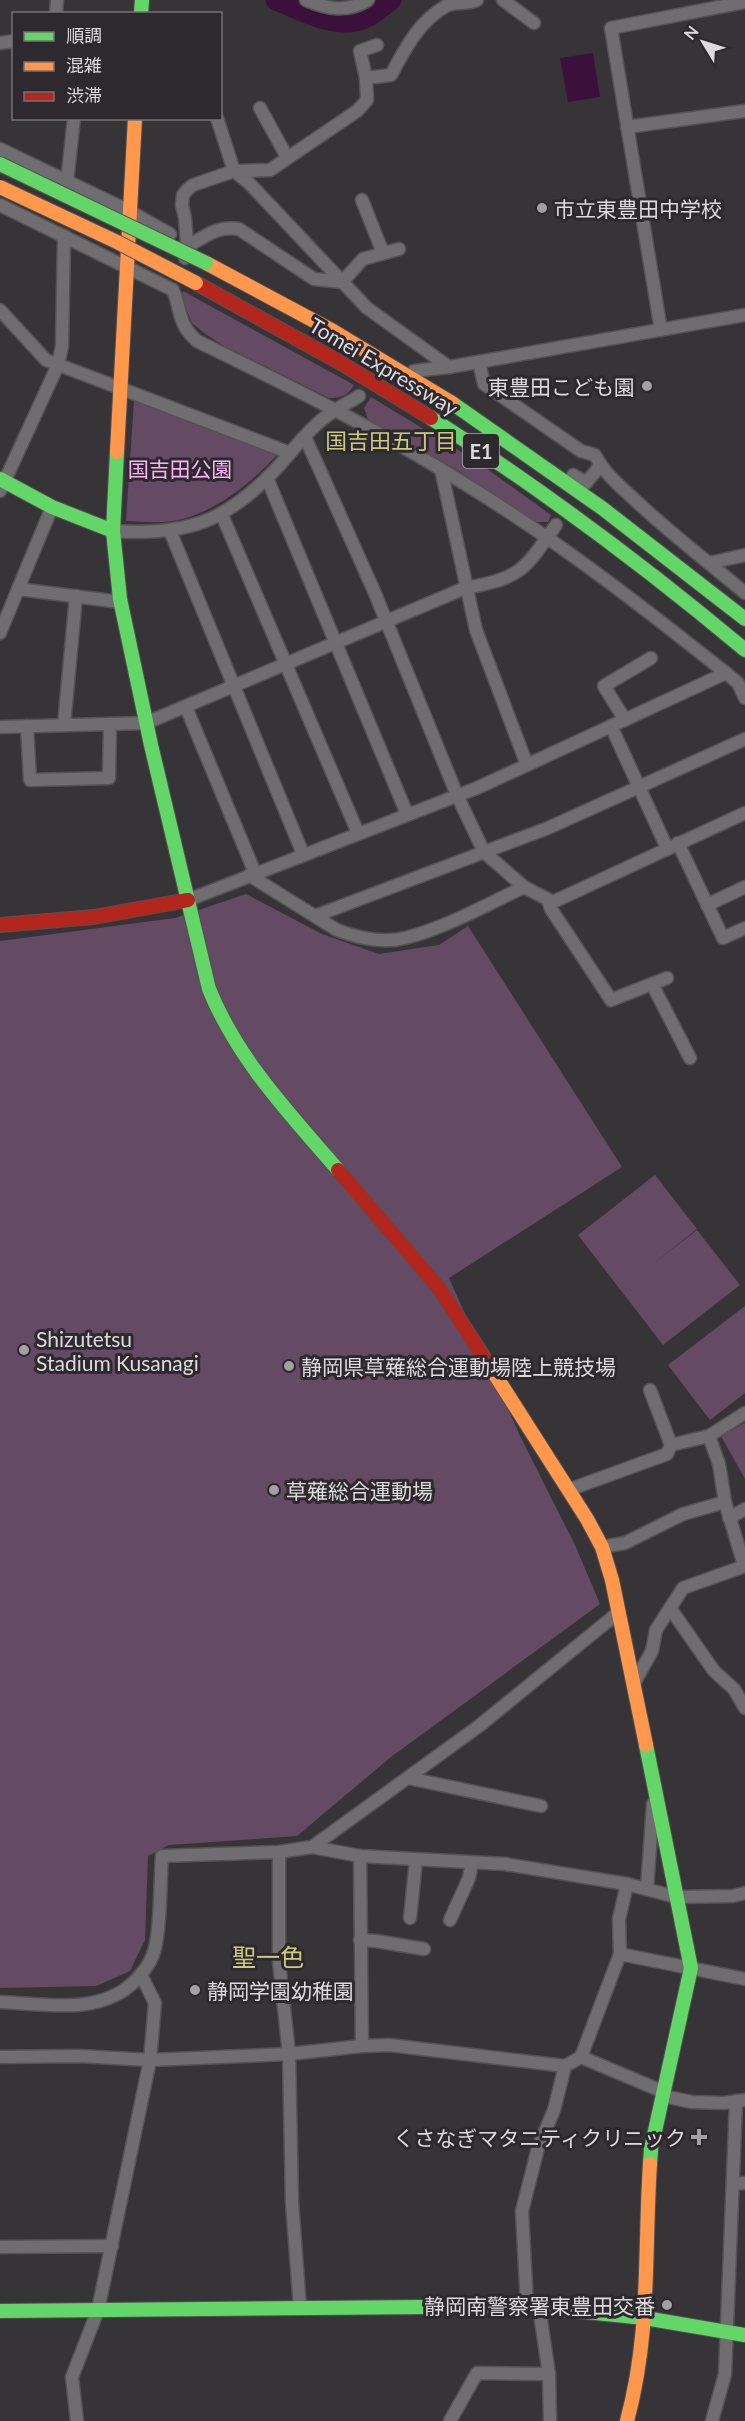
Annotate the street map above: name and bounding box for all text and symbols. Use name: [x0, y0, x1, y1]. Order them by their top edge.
legend: [12, 12, 222, 120]
north arrow: [673, 12, 733, 72]
text: N: [680, 22, 702, 43]
text: 順調: [66, 24, 102, 46]
text: 混雑: [66, 54, 102, 76]
text: 渋滞: [66, 84, 102, 106]
place label: 市立東豊田中学校: [554, 196, 722, 221]
marker: 市立東豊田中学校: [535, 201, 549, 215]
street label: Tomei Expressway: [305, 312, 463, 420]
place label: 東豊田こども園: [488, 374, 635, 399]
marker: 東豊田こども園: [640, 379, 654, 393]
district label: 国吉田五丁目: [325, 427, 457, 454]
road number: E1: [463, 434, 499, 468]
park label: 国吉田公園: [128, 456, 233, 481]
place label: Shizutetsu Stadium Kusanagi: [36, 1326, 199, 1375]
marker: Shizutetsu Stadium Kusanagi: [17, 1343, 31, 1357]
place label: 静岡県草薙総合運動場陸上競技場: [301, 1354, 616, 1379]
marker: 静岡県草薙総合運動場陸上競技場: [282, 1359, 296, 1373]
place label: 草薙総合運動場: [286, 1478, 433, 1503]
marker: 草薙総合運動場: [267, 1483, 281, 1497]
district label: 聖一色: [232, 1942, 304, 1971]
place label: 静岡学園幼稚園: [207, 1978, 354, 2003]
marker: 静岡学園幼稚園: [188, 1983, 202, 1997]
place label: くさなぎマタニティクリニック: [393, 2125, 686, 2150]
marker: くさなぎマタニティクリニック: [690, 2128, 708, 2146]
place label: 静岡南警察署東豊田交番: [424, 2293, 655, 2318]
marker: 静岡南警察署東豊田交番: [660, 2298, 674, 2312]

